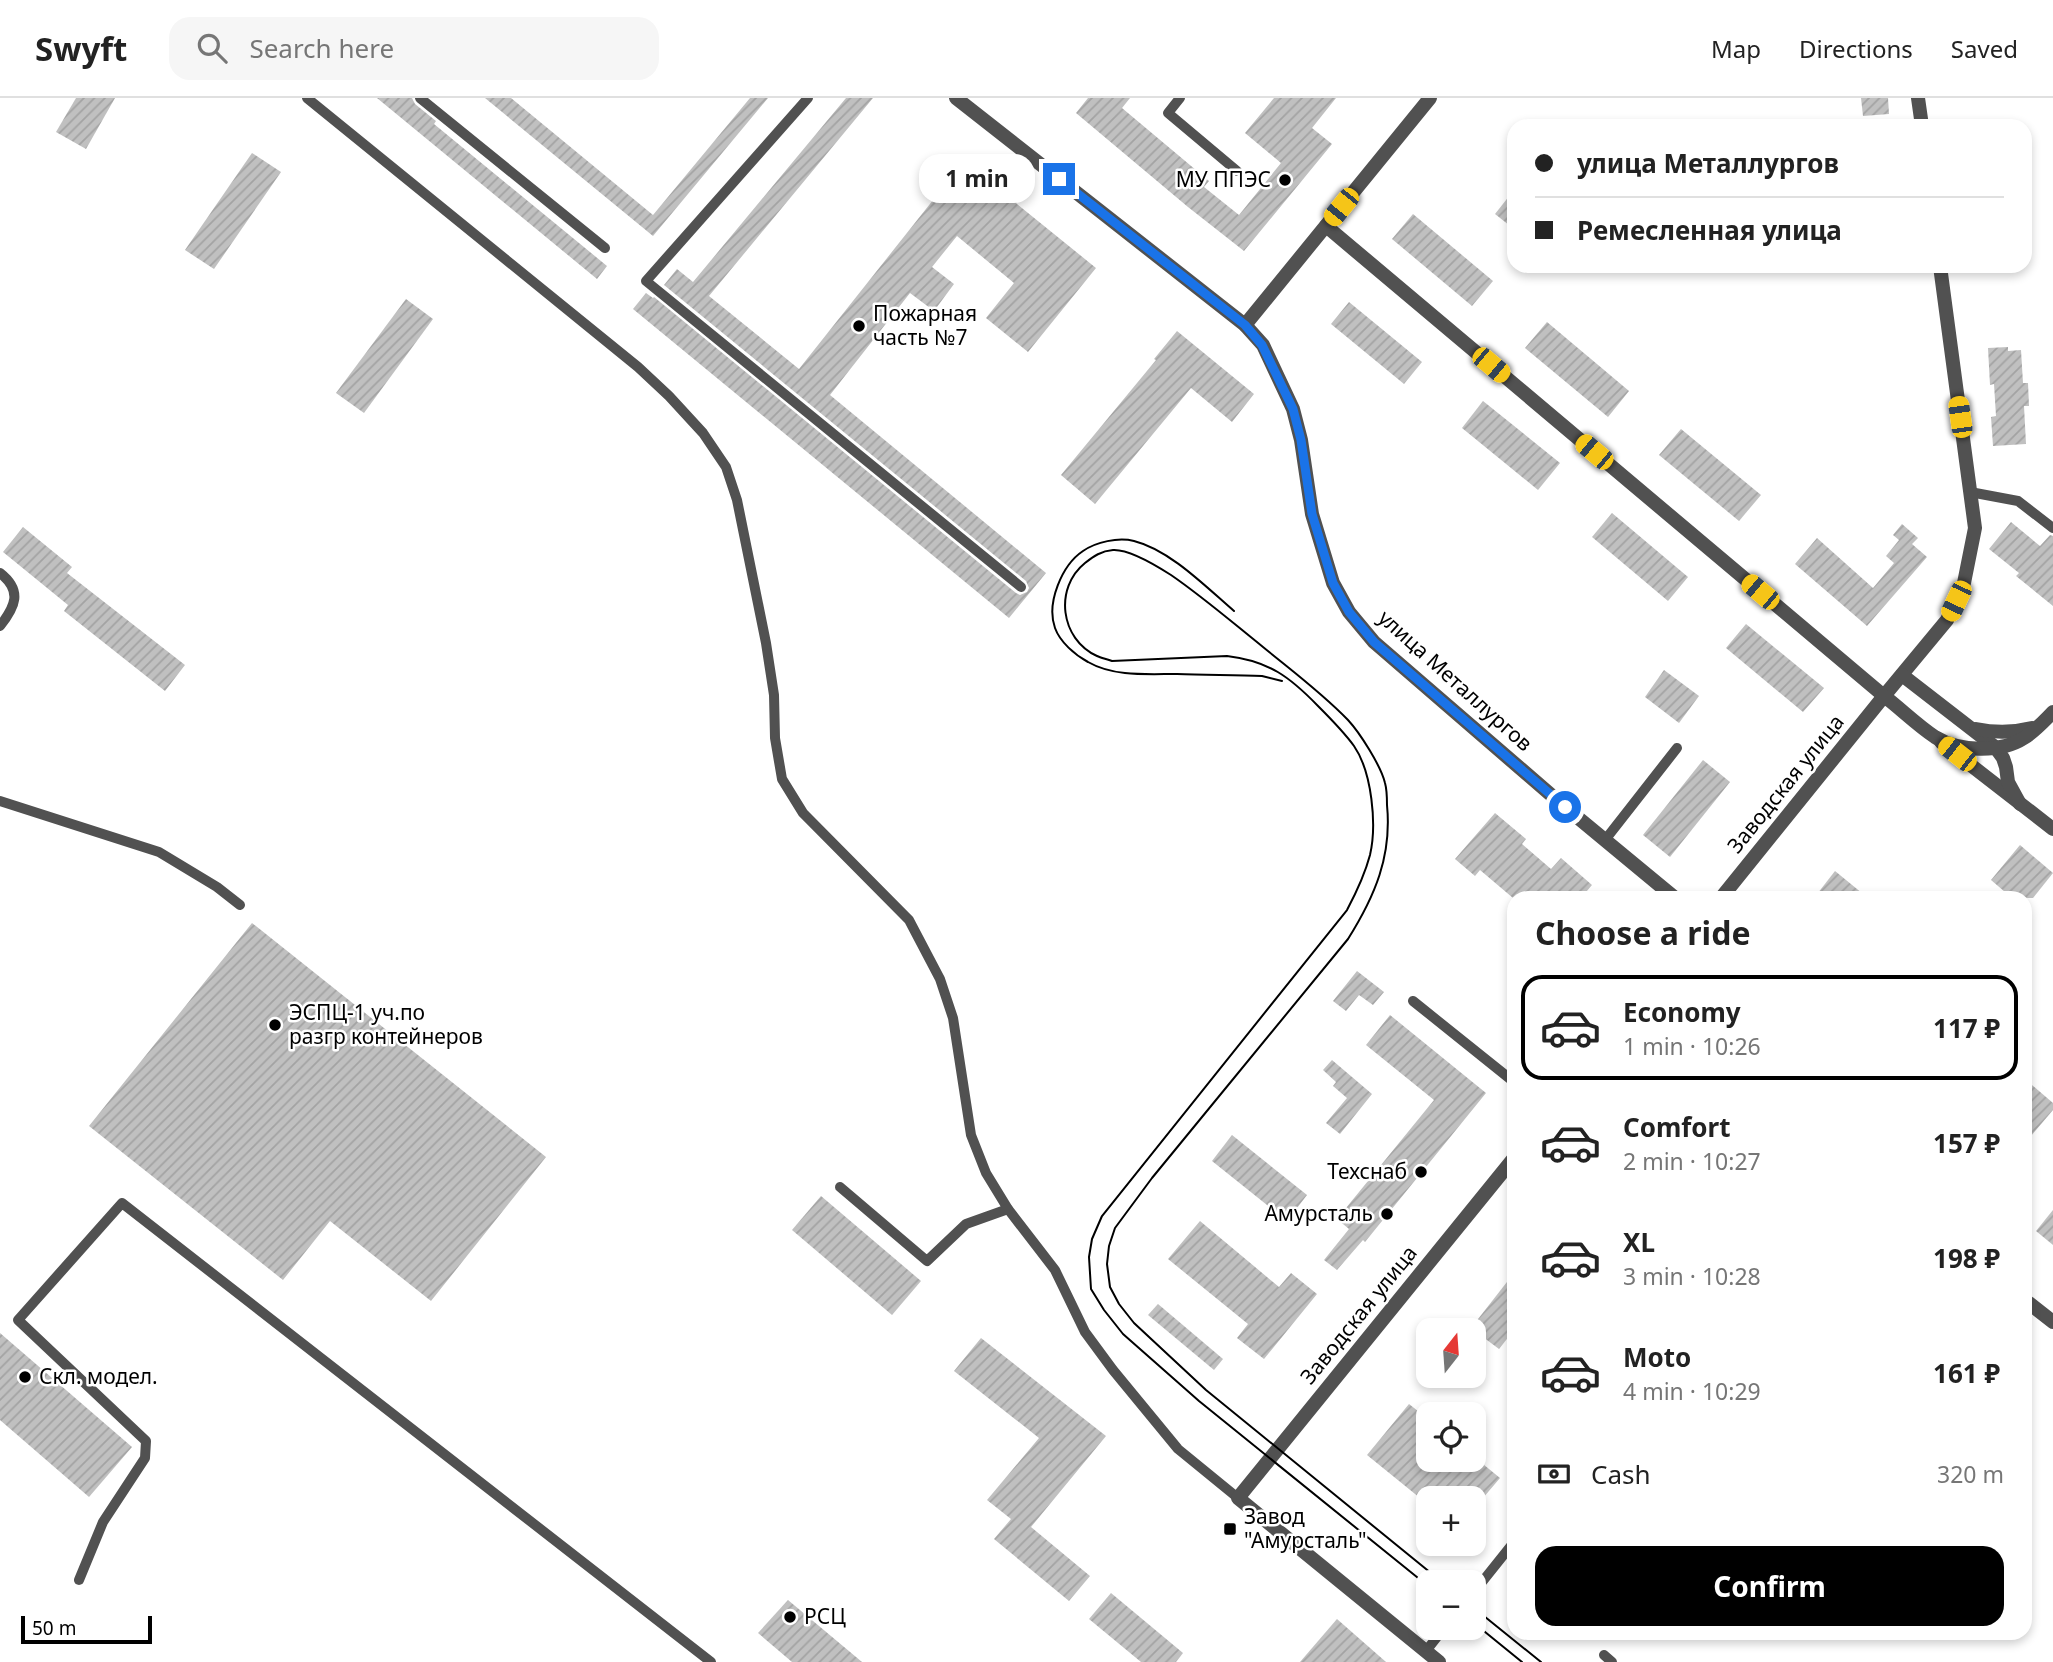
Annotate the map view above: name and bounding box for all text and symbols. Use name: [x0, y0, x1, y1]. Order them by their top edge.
search box: [169, 17, 659, 80]
text: Swyft: [35, 26, 127, 71]
icon: search: [193, 29, 231, 67]
text: Search here: [249, 30, 394, 66]
text: Map: [1711, 32, 1761, 65]
text: Directions: [1799, 32, 1913, 65]
text: Saved: [1951, 32, 2018, 65]
text: улица Металлургов: [1577, 145, 1839, 181]
callout: 1 min: [919, 154, 1034, 204]
text: 1 min: [945, 162, 1009, 194]
route end: [1043, 163, 1075, 195]
place label: МУ ППЭС: [1176, 165, 1271, 193]
marker: МУ ППЭС: [1277, 172, 1293, 188]
car: [1320, 184, 1363, 230]
text: Ремесленная улица: [1577, 212, 1842, 248]
place label: Пожарная часть №7: [873, 299, 977, 351]
marker: Пожарная часть №7: [851, 318, 867, 334]
car: [1469, 343, 1514, 387]
car: [1947, 395, 1974, 439]
car: [1572, 430, 1617, 474]
car: [1738, 570, 1783, 614]
car: [1938, 578, 1975, 624]
street label: улица Металлургов: [1373, 604, 1539, 757]
street label: Заводская улица: [1721, 708, 1850, 858]
car: [1934, 733, 1981, 775]
route start: [1549, 791, 1581, 823]
text: Choose a ride: [1535, 911, 1751, 954]
text: Economy: [1623, 994, 1741, 1030]
icon: car: [1539, 996, 1602, 1059]
place label: ЭСПЦ-1 уч.по разгр контейнеров: [289, 998, 483, 1050]
text: 117 ₽: [1933, 1010, 2000, 1046]
marker: ЭСПЦ-1 уч.по разгр контейнеров: [267, 1017, 283, 1033]
text: 1 min · 10:26: [1623, 1030, 1761, 1062]
text: Comfort: [1623, 1109, 1731, 1145]
icon: car: [1539, 1111, 1602, 1174]
text: 157 ₽: [1933, 1125, 2000, 1161]
text: 2 min · 10:27: [1623, 1145, 1761, 1177]
place label: Техснаб: [1327, 1157, 1407, 1185]
marker: Техснаб: [1413, 1164, 1429, 1180]
place label: Амурсталь: [1264, 1199, 1373, 1227]
marker: Амурсталь: [1379, 1206, 1395, 1222]
text: XL: [1623, 1224, 1655, 1260]
icon: car: [1539, 1226, 1602, 1289]
street label: Заводская улица: [1294, 1239, 1423, 1389]
text: 198 ₽: [1933, 1240, 2000, 1276]
text: 3 min · 10:28: [1623, 1260, 1761, 1292]
north arrow: [1416, 1318, 1486, 1388]
map controls: [1416, 1318, 1486, 1640]
text: Moto: [1623, 1339, 1691, 1375]
icon: car: [1539, 1341, 1602, 1404]
text: 161 ₽: [1933, 1355, 2000, 1391]
place label: Скл. модел.: [39, 1362, 158, 1390]
marker: Скл. модел.: [17, 1369, 33, 1385]
text: 4 min · 10:29: [1623, 1375, 1761, 1407]
button: locate: [1416, 1402, 1486, 1472]
icon: cash: [1535, 1455, 1573, 1493]
text: Cash: [1591, 1456, 1651, 1492]
text: 320 m: [1937, 1458, 2004, 1490]
button: +: [1416, 1486, 1486, 1556]
place label: Завод "Амурсталь": [1244, 1502, 1367, 1554]
marker: Завод "Амурсталь": [1222, 1521, 1238, 1537]
button: Confirm: [1535, 1546, 2004, 1626]
button: −: [1416, 1570, 1486, 1640]
place label: РСЦ: [804, 1602, 846, 1630]
marker: РСЦ: [782, 1609, 798, 1625]
scale bar: [21, 1613, 152, 1645]
text: 50 m: [32, 1615, 76, 1641]

